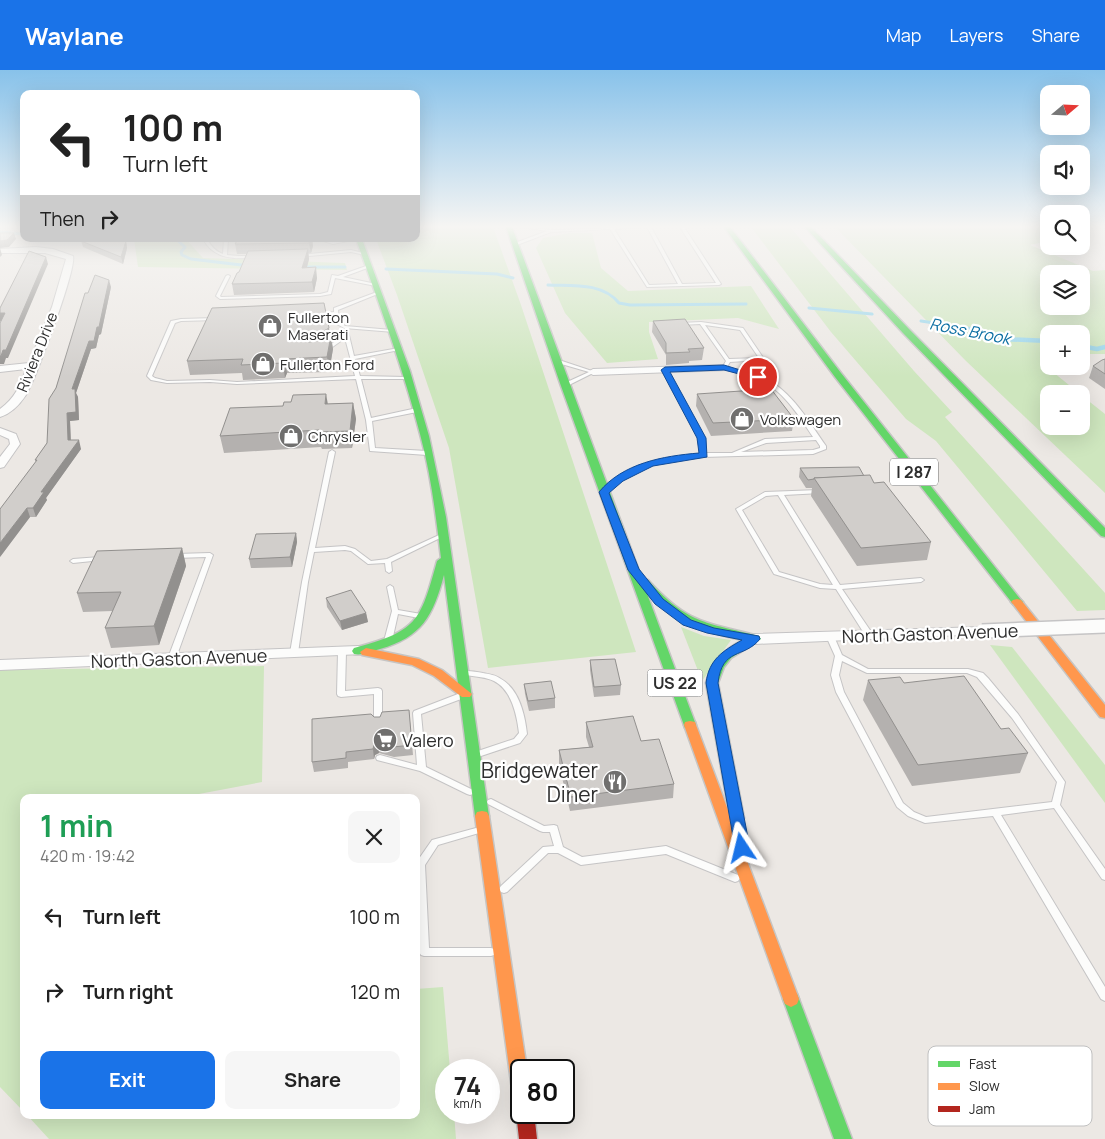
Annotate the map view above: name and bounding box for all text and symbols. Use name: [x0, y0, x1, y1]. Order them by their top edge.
text: Waylane: [25, 19, 124, 52]
text: Map: [886, 23, 921, 47]
text: Layers: [949, 23, 1003, 47]
text: Share: [1031, 23, 1080, 47]
north arrow: [1040, 85, 1090, 135]
map controls: [1040, 85, 1090, 435]
text: 100 m: [123, 104, 223, 152]
icon: left: [40, 110, 105, 175]
button: sound: [1040, 145, 1090, 195]
text: Turn left: [123, 149, 208, 179]
icon: right: [95, 205, 123, 233]
button: search: [1040, 205, 1090, 255]
text: Then: [40, 206, 85, 232]
button: layers: [1040, 265, 1090, 315]
place label: Fullerton Maserati: [288, 307, 349, 345]
street label: Riviera Drive: [11, 309, 63, 395]
water label: Ross Brook: [928, 312, 1014, 350]
shop icon: Fullerton Maserati: [257, 313, 283, 339]
button: +: [1040, 325, 1090, 375]
shop icon: Fullerton Ford: [250, 351, 276, 377]
place label: Fullerton Ford: [280, 354, 374, 375]
pin: [737, 356, 779, 398]
icon: arrive: [744, 363, 772, 391]
button: −: [1040, 385, 1090, 435]
shop icon: Volkswagen: [729, 406, 755, 432]
place label: Volkswagen: [760, 409, 841, 430]
shop icon: Chrysler: [278, 423, 304, 449]
place label: Chrysler: [308, 426, 367, 447]
road number: I 287: [890, 458, 938, 486]
street label: North Gaston Avenue: [841, 618, 1019, 648]
street label: North Gaston Avenue: [90, 643, 268, 673]
road number: US 22: [648, 670, 702, 696]
supermarket icon: Valero: [372, 727, 398, 753]
place label: Valero: [402, 728, 454, 752]
place label: Bridgewater Diner: [481, 756, 598, 808]
restaurant icon: Bridgewater Diner: [602, 769, 628, 795]
text: 1 min: [40, 805, 113, 846]
button: close: [348, 811, 400, 863]
position arrow: [715, 821, 767, 873]
text: 420 m · 19:42: [40, 845, 135, 867]
icon: left: [40, 903, 68, 931]
text: Turn left: [83, 904, 161, 930]
text: 100 m: [349, 904, 400, 930]
icon: right: [40, 978, 68, 1006]
text: Turn right: [83, 979, 173, 1005]
text: 120 m: [350, 979, 400, 1005]
legend: [928, 1046, 1092, 1126]
button: Exit: [40, 1051, 215, 1109]
button: Share: [225, 1051, 400, 1109]
text: Fast: [969, 1054, 997, 1073]
speed limit sign: 80: [510, 1059, 575, 1124]
text: 74: [454, 1068, 481, 1103]
text: Slow: [969, 1076, 1000, 1095]
text: km/h: [454, 1095, 481, 1112]
text: Jam: [969, 1099, 995, 1118]

